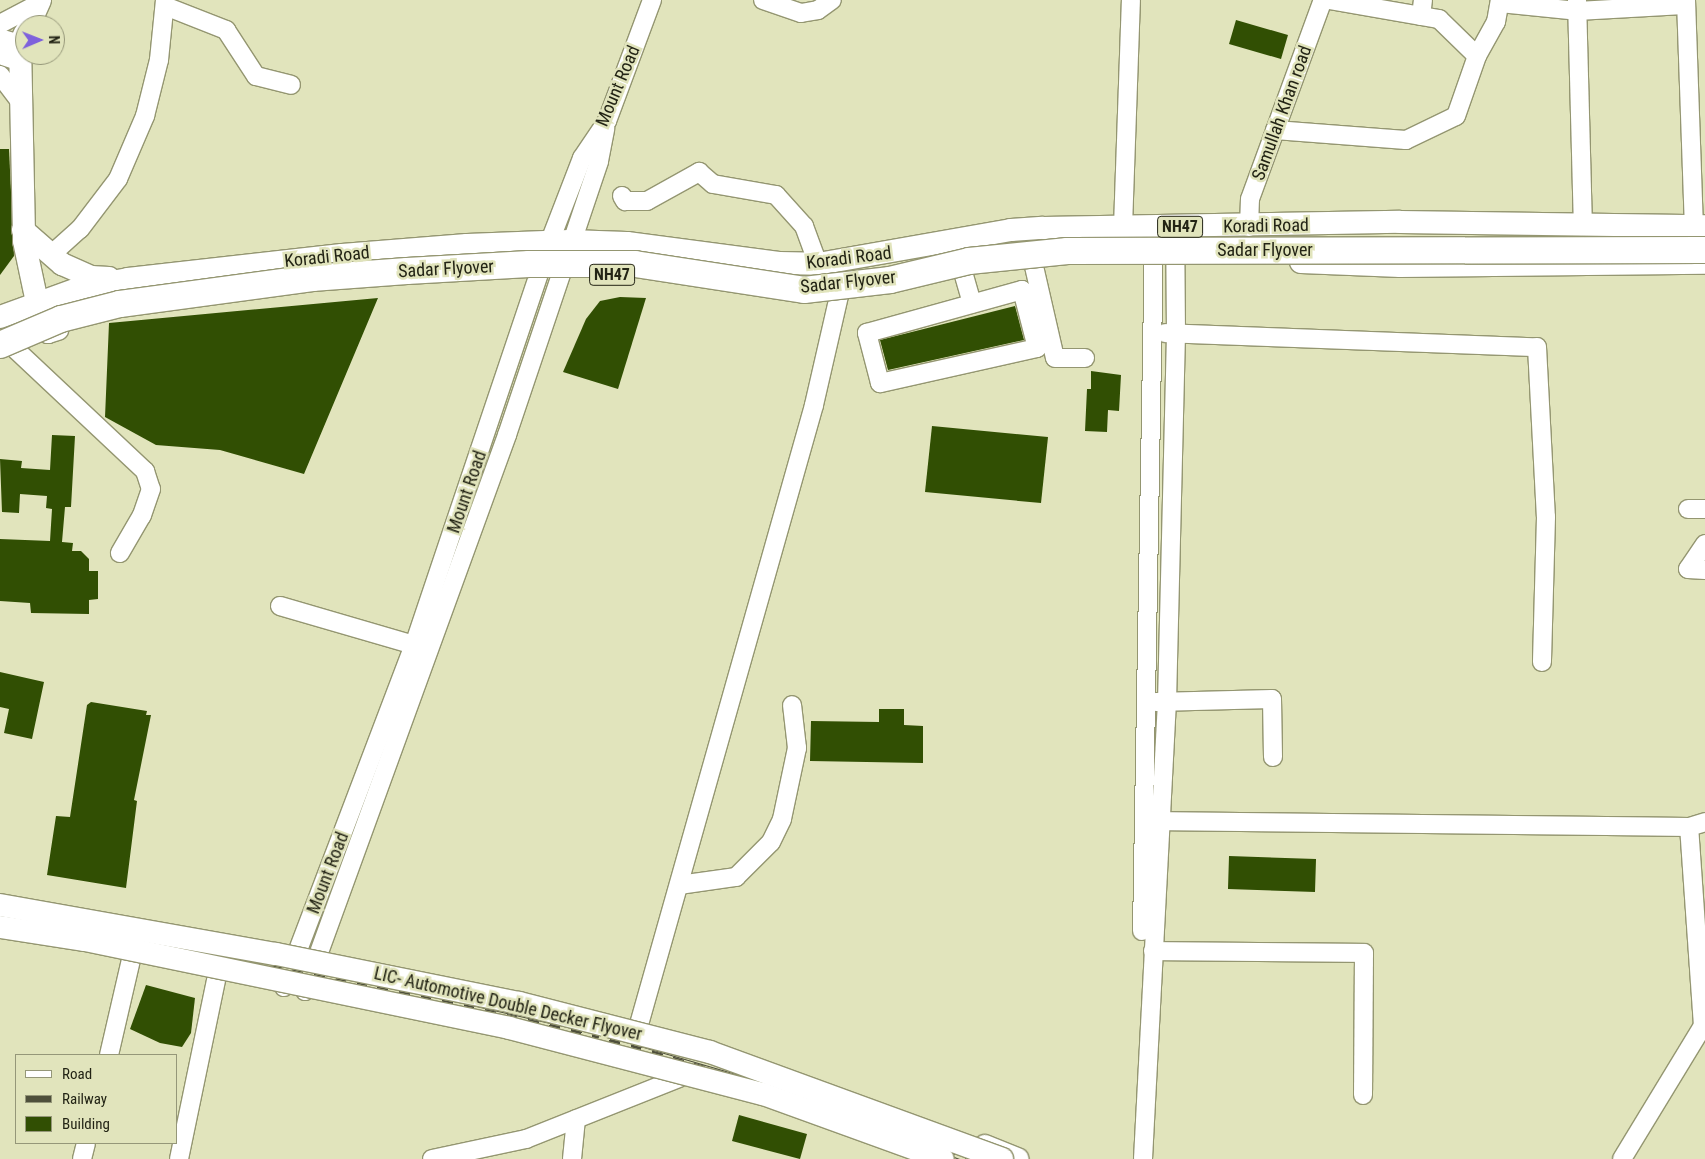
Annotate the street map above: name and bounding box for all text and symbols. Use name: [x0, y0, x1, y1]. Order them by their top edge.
north arrow: [15, 15, 65, 65]
text: N: [46, 35, 62, 44]
street label: Mount Road: [591, 42, 645, 130]
street label: Samullah Khan road: [1248, 43, 1316, 183]
road number: NH47: [1156, 213, 1204, 240]
street label: Koradi Road: [1223, 214, 1309, 238]
street label: Sadar Flyover: [1217, 239, 1313, 261]
street label: Koradi Road: [283, 242, 371, 272]
street label: Koradi Road: [805, 242, 893, 274]
street label: Sadar Flyover: [398, 256, 494, 282]
road number: NH47: [588, 262, 636, 288]
street label: Sadar Flyover: [799, 266, 897, 298]
street label: Mount Road: [443, 448, 491, 536]
street label: Mount Road: [303, 829, 353, 917]
street label: LIC- Automotive Double Decker Flyover: [372, 963, 644, 1045]
legend: [15, 1054, 178, 1144]
text: Road: [62, 1065, 92, 1083]
text: Railway: [62, 1090, 107, 1108]
text: Building: [62, 1115, 110, 1133]

